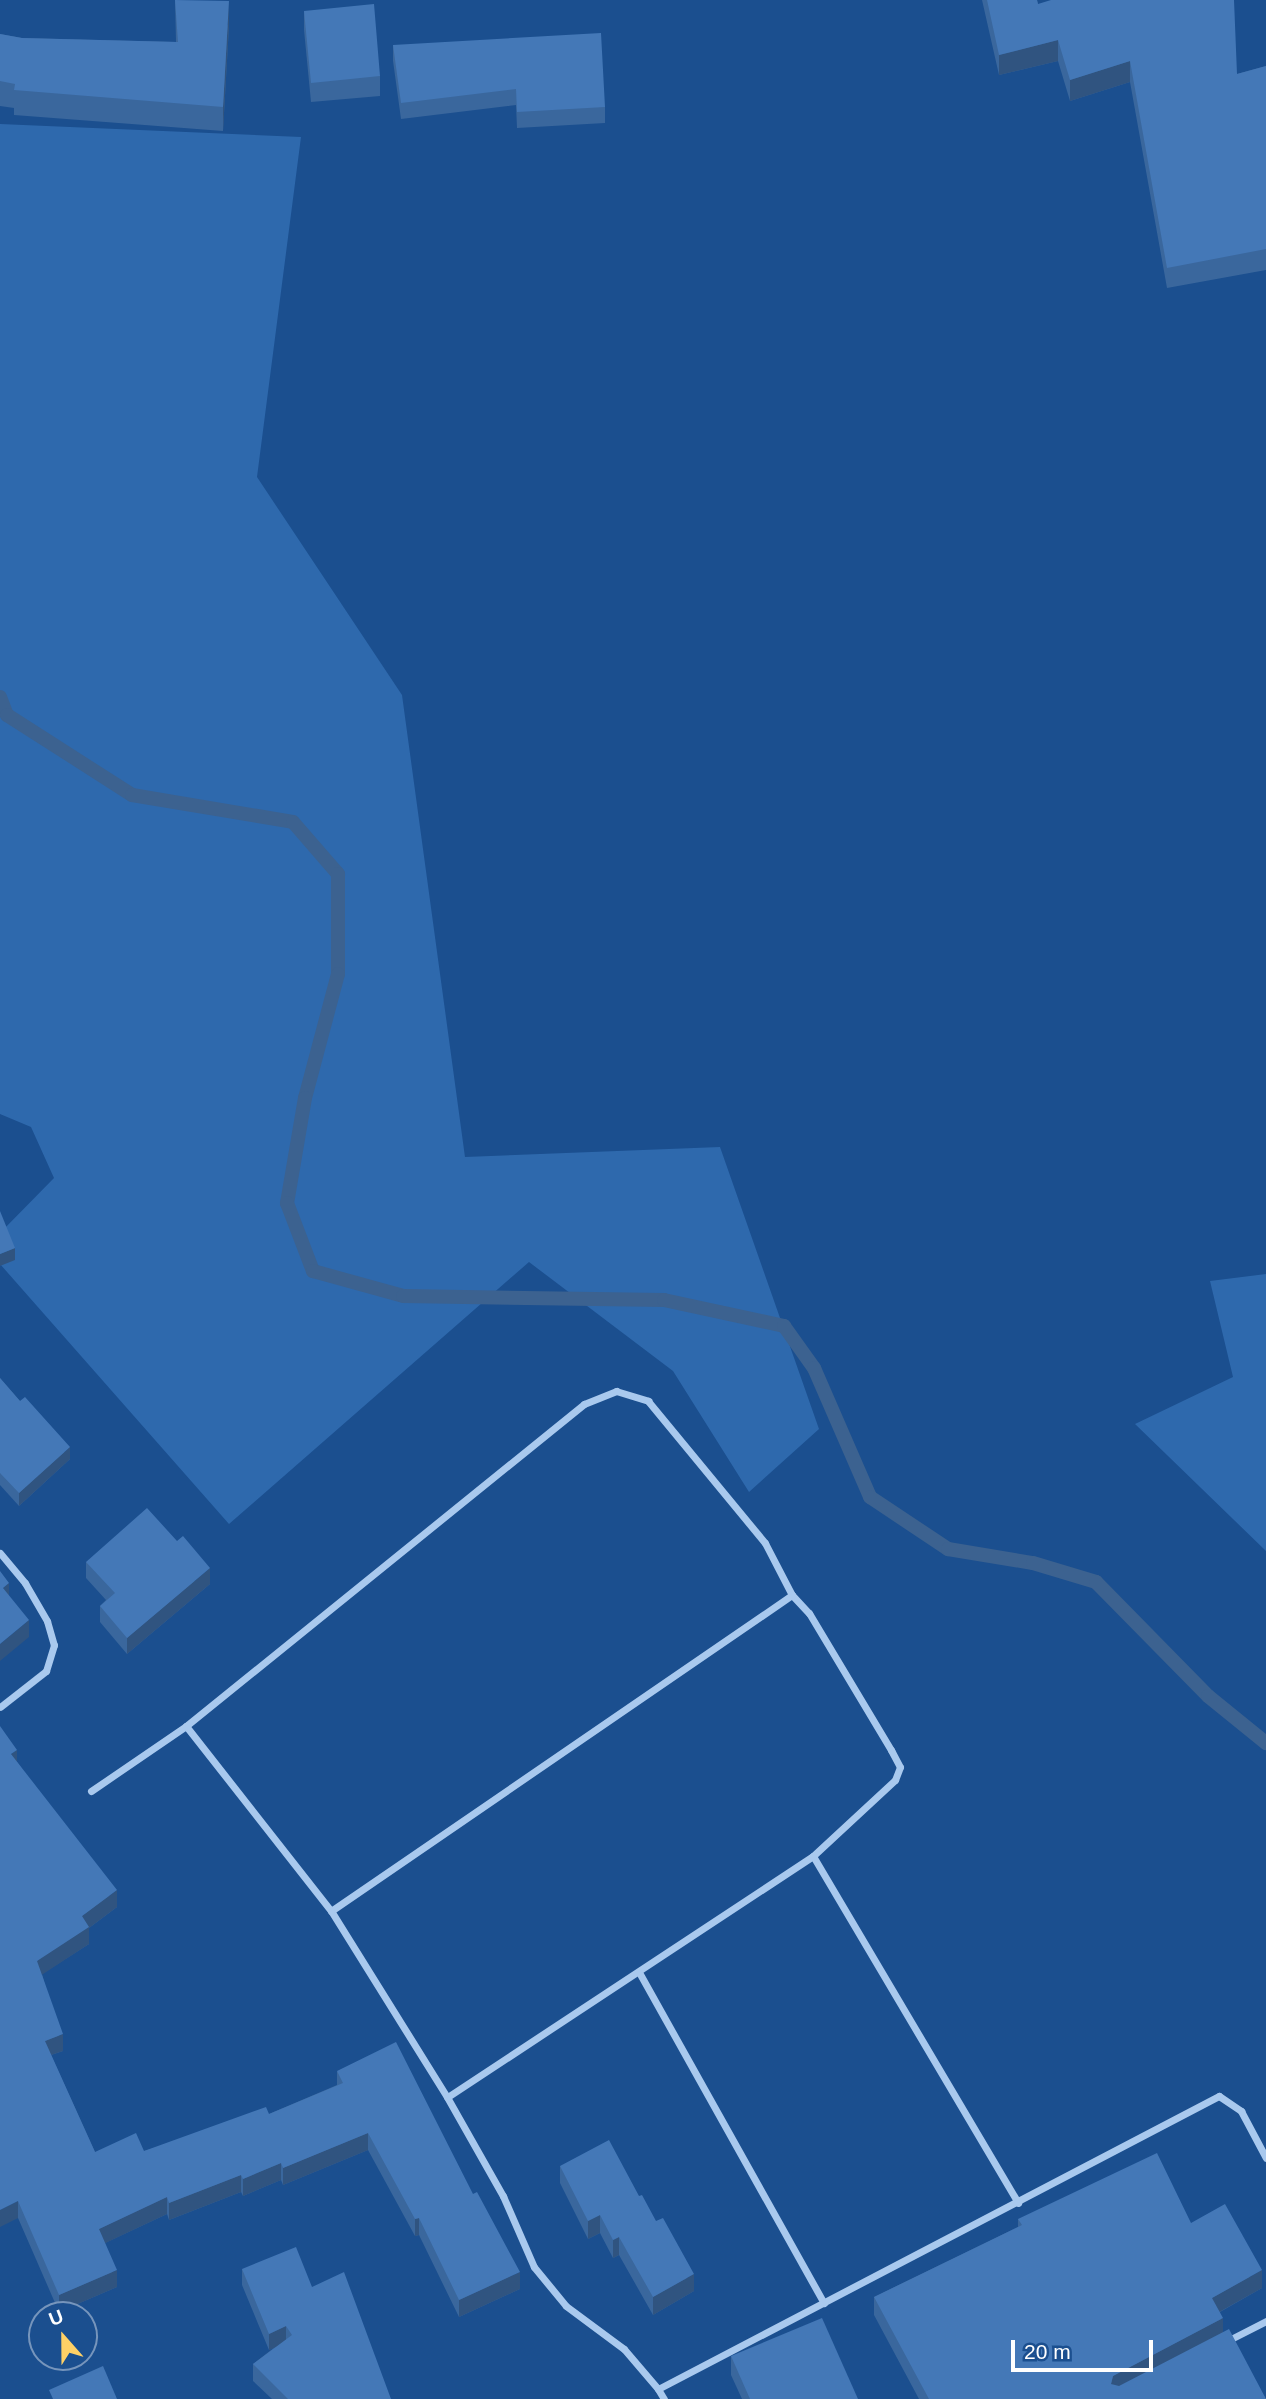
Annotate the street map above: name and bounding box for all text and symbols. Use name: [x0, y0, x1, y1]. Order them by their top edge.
north arrow: [28, 2301, 98, 2371]
text: U: [46, 2306, 66, 2330]
scale bar: [1014, 2326, 1156, 2370]
text: 20 m: [1024, 2340, 1071, 2363]

